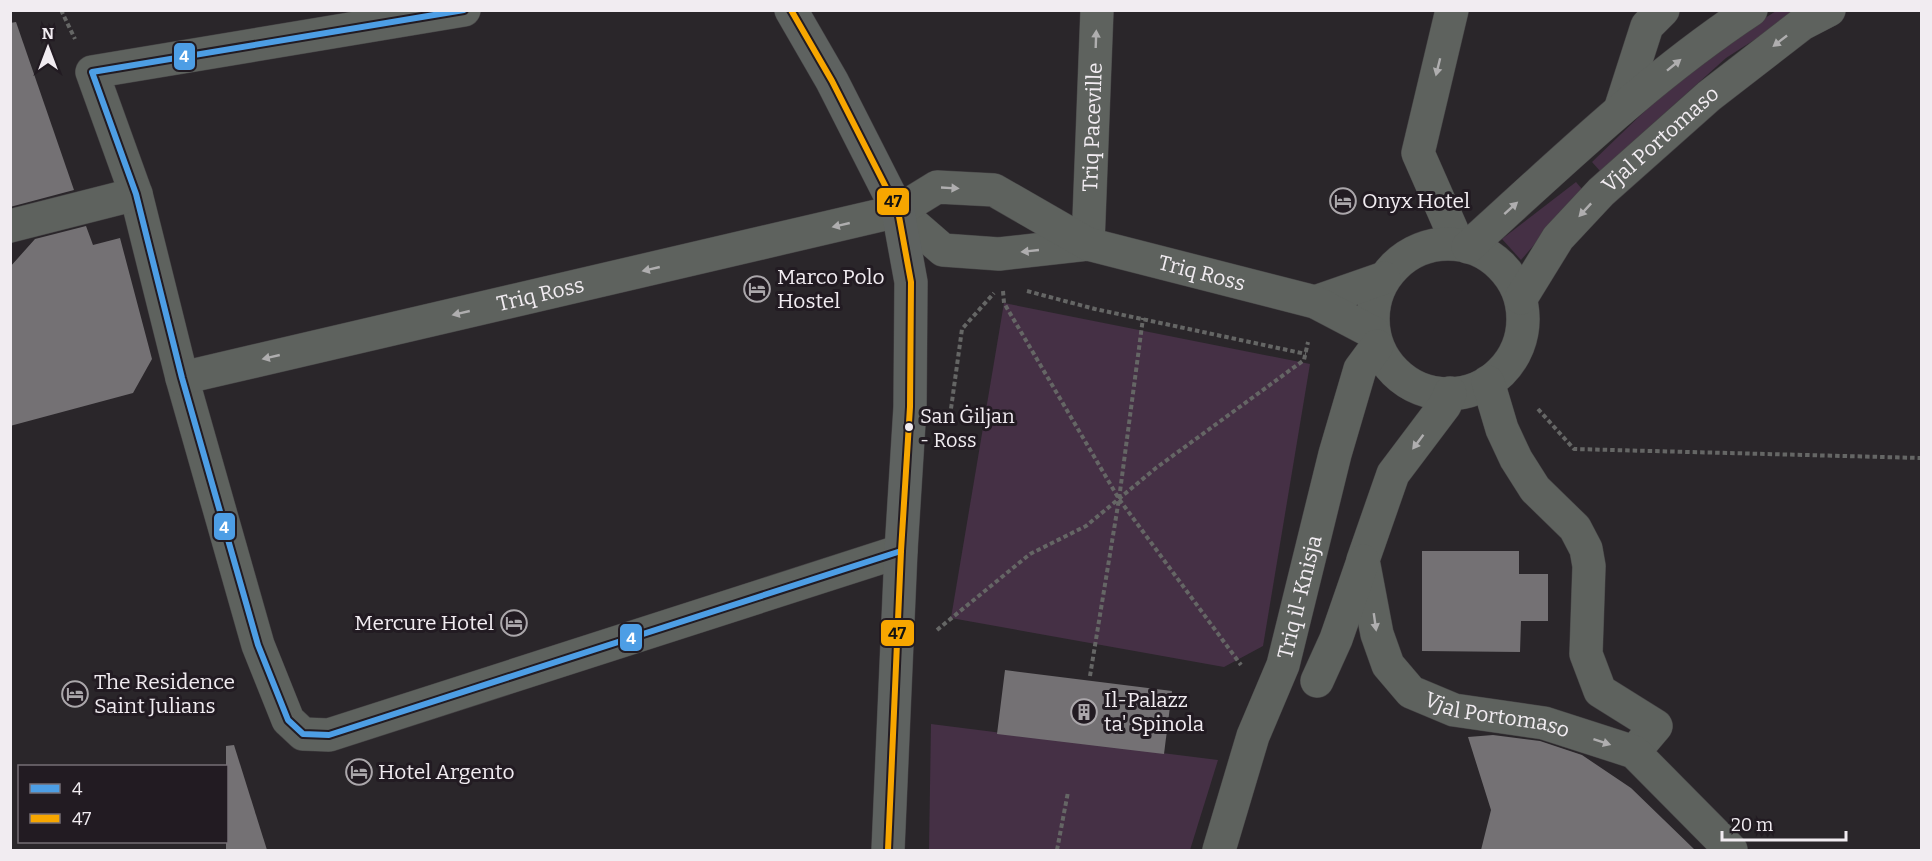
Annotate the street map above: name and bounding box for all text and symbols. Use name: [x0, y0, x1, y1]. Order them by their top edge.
north arrow: [18, 18, 78, 78]
text: N: [42, 24, 54, 43]
one-way arrow: [1091, 30, 1100, 49]
one-way arrow: [1772, 35, 1787, 47]
line badge: 4: [173, 42, 196, 71]
text: 4: [179, 47, 189, 66]
one-way arrow: [1433, 58, 1443, 77]
one-way arrow: [1666, 59, 1682, 72]
street label: Triq Paceville: [1077, 62, 1108, 192]
street label: Vjal Portomaso: [1597, 80, 1724, 198]
one-way arrow: [940, 183, 959, 192]
hotel icon: Onyx Hotel: [1328, 186, 1358, 216]
line badge: 47: [876, 187, 910, 216]
place label: Onyx Hotel: [1362, 188, 1470, 214]
text: 47: [884, 192, 902, 211]
one-way arrow: [1504, 201, 1519, 215]
one-way arrow: [1578, 202, 1592, 217]
one-way arrow: [832, 220, 850, 230]
one-way arrow: [1021, 246, 1040, 256]
street label: Triq Ross: [1156, 249, 1248, 297]
one-way arrow: [642, 264, 660, 274]
place label: Marco Polo Hostel: [777, 264, 885, 314]
street label: Triq Ross: [494, 272, 587, 317]
hotel icon: Marco Polo Hostel: [742, 274, 772, 304]
one-way arrow: [452, 308, 470, 318]
one-way arrow: [262, 353, 281, 362]
place label: San Ġiljan - Ross: [920, 404, 1015, 452]
marker: San Ġiljan - Ross: [903, 421, 915, 433]
one-way arrow: [1412, 434, 1424, 449]
line badge: 4: [213, 512, 236, 541]
text: 4: [219, 518, 229, 537]
street label: Triq il-Knisja: [1272, 532, 1328, 662]
hotel icon: Mercure Hotel: [499, 608, 529, 638]
place label: Mercure Hotel: [354, 610, 494, 636]
one-way arrow: [1371, 613, 1380, 632]
line badge: 47: [880, 619, 915, 647]
line badge: 4: [619, 623, 643, 652]
text: 47: [888, 624, 906, 643]
text: 4: [626, 629, 636, 648]
place label: The Residence Saint Julians: [94, 669, 235, 719]
hotel icon: The Residence Saint Julians: [60, 679, 90, 709]
street label: Vjal Portomaso: [1421, 686, 1573, 743]
place label: Il-Palazz ta' Spinola: [1104, 687, 1205, 737]
building icon: Il-Palazz ta' Spinola: [1069, 697, 1099, 727]
one-way arrow: [1593, 738, 1611, 747]
hotel icon: Hotel Argento: [344, 757, 374, 787]
place label: Hotel Argento: [378, 759, 514, 785]
legend: [18, 765, 228, 843]
text: 4: [72, 778, 83, 800]
scale bar: [1722, 804, 1846, 842]
text: 47: [72, 808, 91, 830]
text: 20 m: [1731, 814, 1773, 836]

